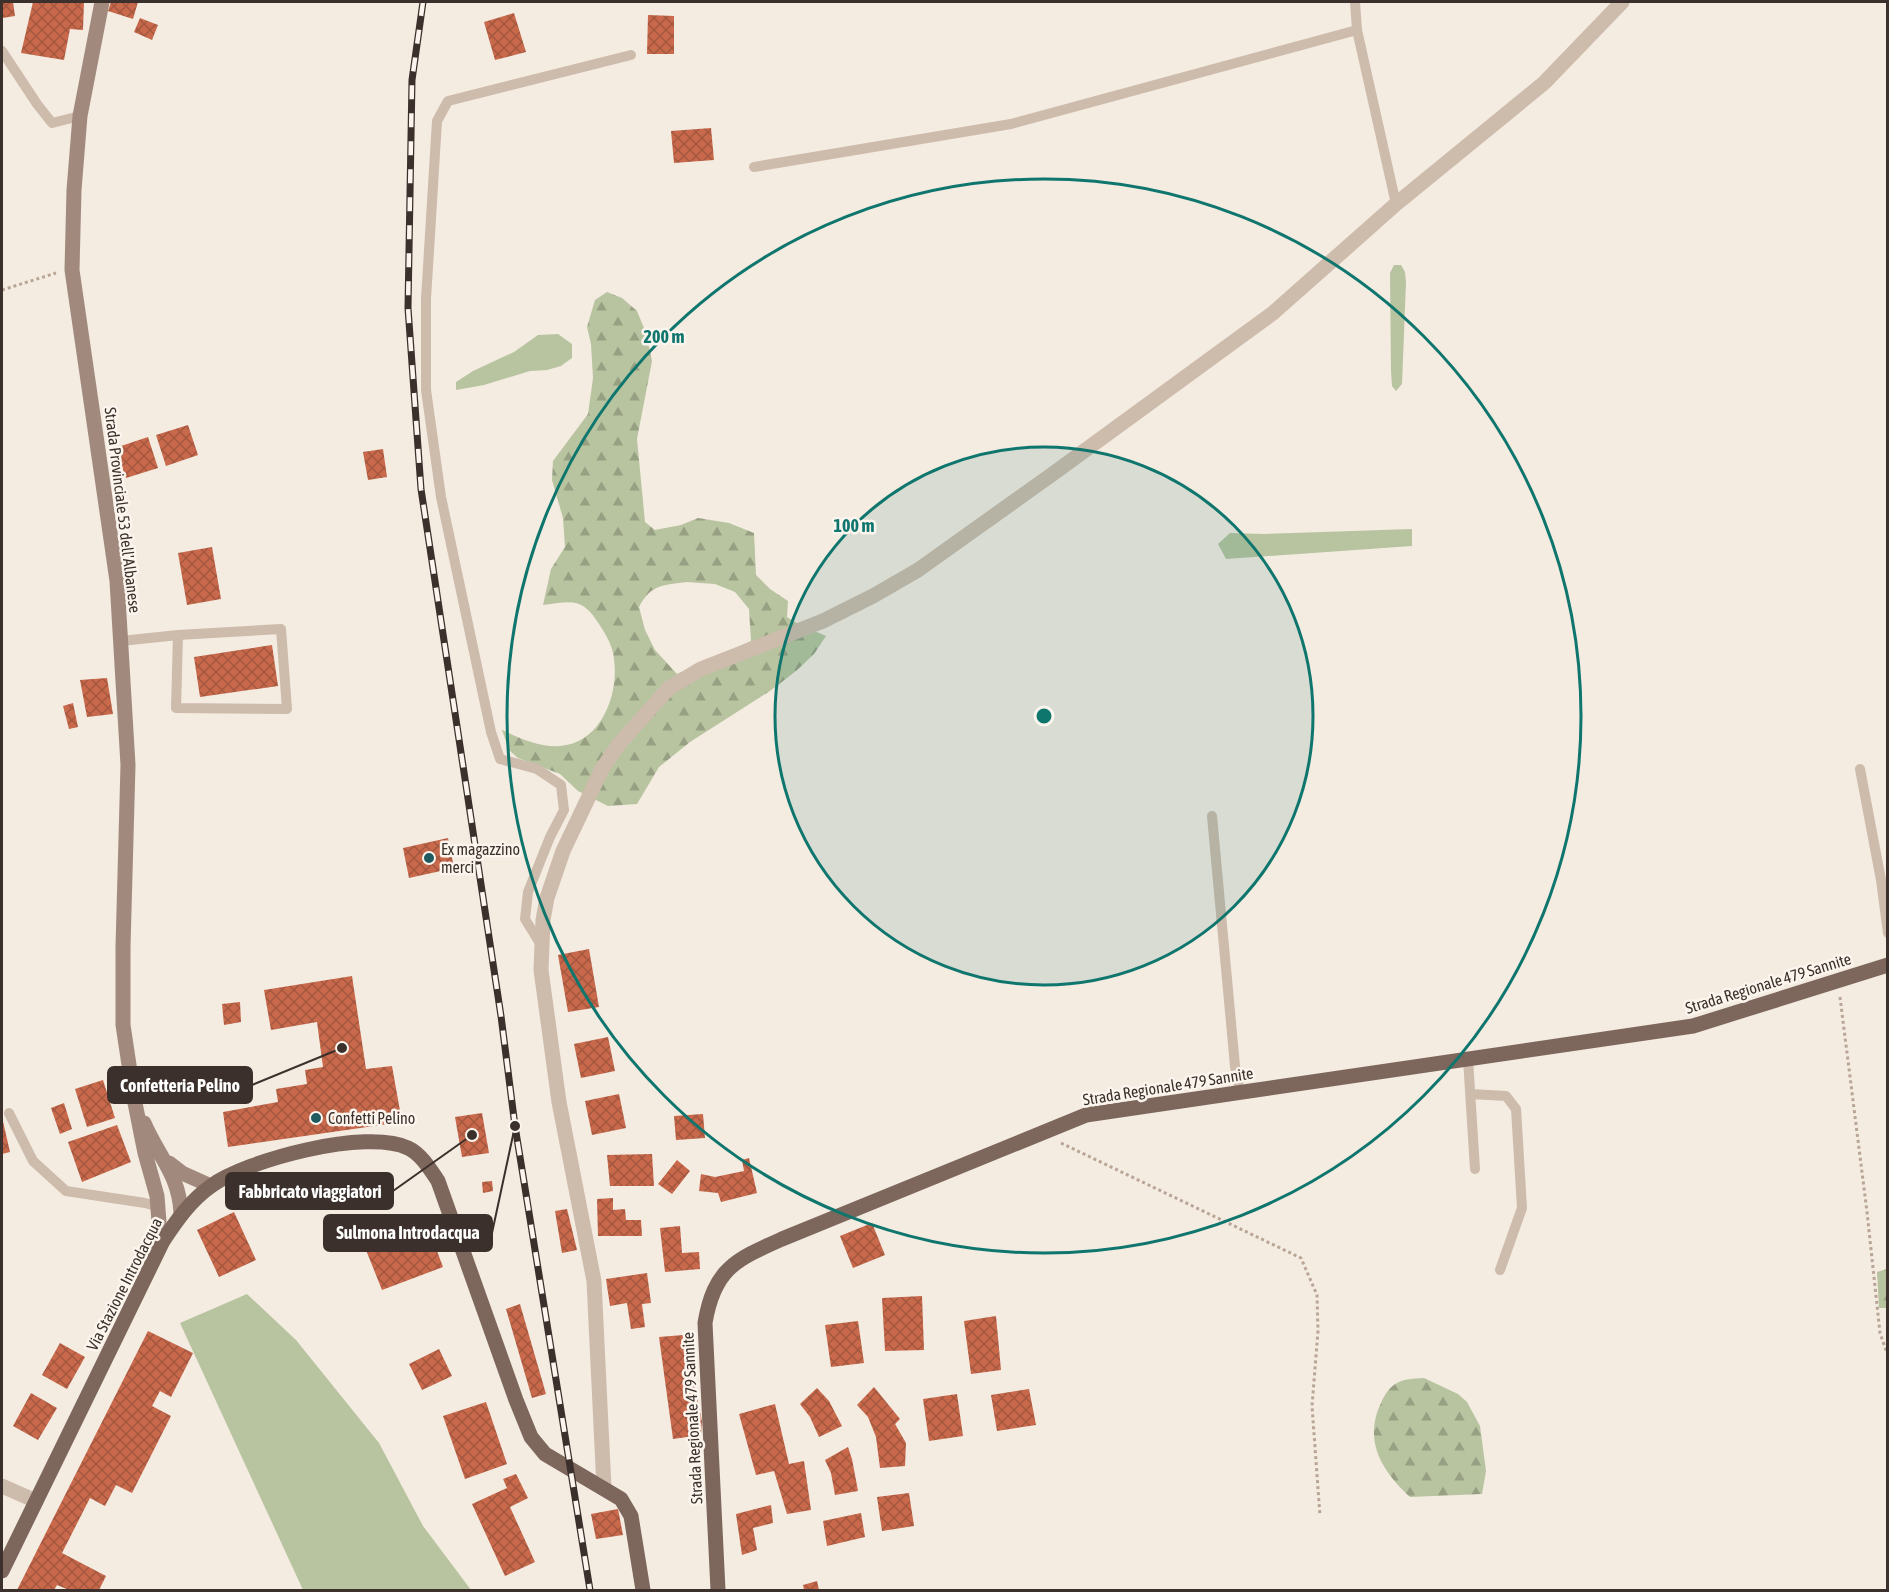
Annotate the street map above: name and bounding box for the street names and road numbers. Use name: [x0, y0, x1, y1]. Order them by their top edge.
street label: Strada Provinciale 53 dell'Albanese: [101, 406, 145, 614]
street label: Strada Regionale 479 Sannite: [1683, 949, 1853, 1018]
street label: Strada Regionale 479 Sannite: [1082, 1064, 1255, 1109]
street label: Via Stazione Introdacqua: [83, 1215, 166, 1354]
street label: Strada Regionale 479 Sannite: [679, 1331, 706, 1505]

